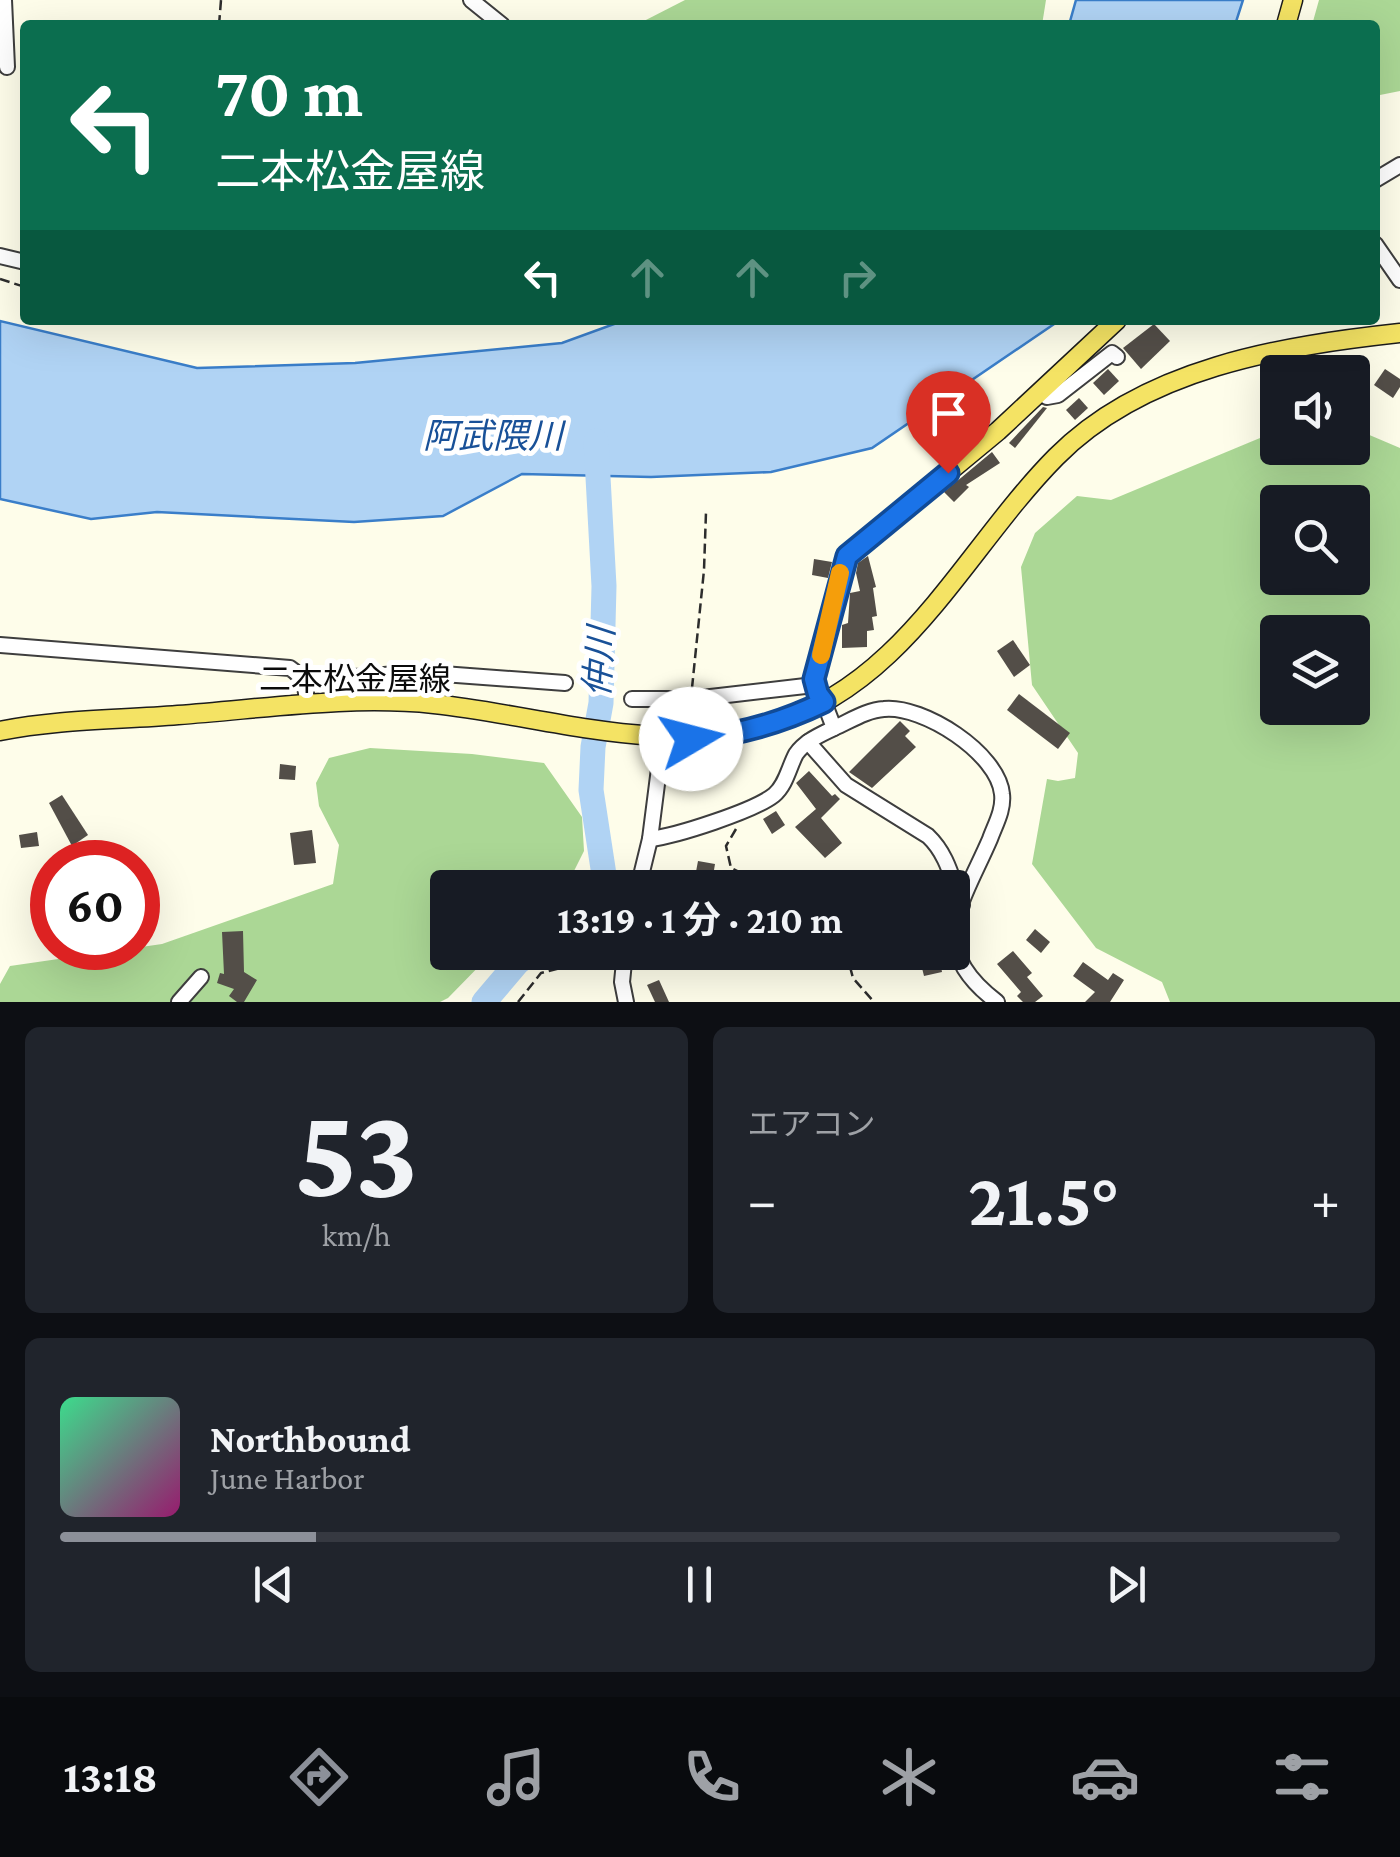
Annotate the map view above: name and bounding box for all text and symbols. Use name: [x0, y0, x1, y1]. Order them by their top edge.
text: 70 m: [215, 53, 363, 131]
icon: left: [50, 60, 180, 190]
text: 二本松金屋線: [215, 147, 485, 197]
icon: left: [515, 250, 570, 305]
icon: ahead: [620, 250, 675, 305]
icon: ahead: [725, 250, 780, 305]
icon: right: [830, 250, 885, 305]
map controls: [1260, 355, 1370, 725]
button: sound: [1260, 355, 1370, 465]
pin: [906, 371, 991, 474]
icon: arrive: [921, 386, 976, 441]
water label: 阿武隈川: [423, 417, 567, 456]
button: search: [1260, 485, 1370, 595]
button: layers: [1260, 615, 1370, 725]
water label: 仲川: [578, 622, 622, 698]
street label: 二本松金屋線: [259, 661, 451, 697]
position arrow: [639, 687, 743, 791]
speed limit sign: 60: [30, 840, 160, 970]
text: 13:19 · 1 分 · 210 m: [557, 899, 843, 941]
text: 53: [294, 1079, 418, 1224]
text: エアコン: [748, 1106, 876, 1142]
text: 21.5°: [968, 1158, 1119, 1241]
text: −: [748, 1170, 777, 1231]
text: +: [1311, 1170, 1340, 1231]
text: km/h: [322, 1217, 391, 1253]
text: Northbound: [210, 1418, 411, 1460]
text: June Harbor: [210, 1460, 365, 1496]
icon: previous: [246, 1557, 301, 1612]
icon: pause: [672, 1557, 727, 1612]
icon: next: [1099, 1557, 1154, 1612]
icon: directions: [284, 1742, 354, 1812]
icon: music: [481, 1742, 551, 1812]
icon: phone: [677, 1742, 747, 1812]
icon: climate: [874, 1742, 944, 1812]
icon: car: [1070, 1742, 1140, 1812]
icon: filters: [1267, 1742, 1337, 1812]
text: 13:18: [63, 1752, 158, 1802]

